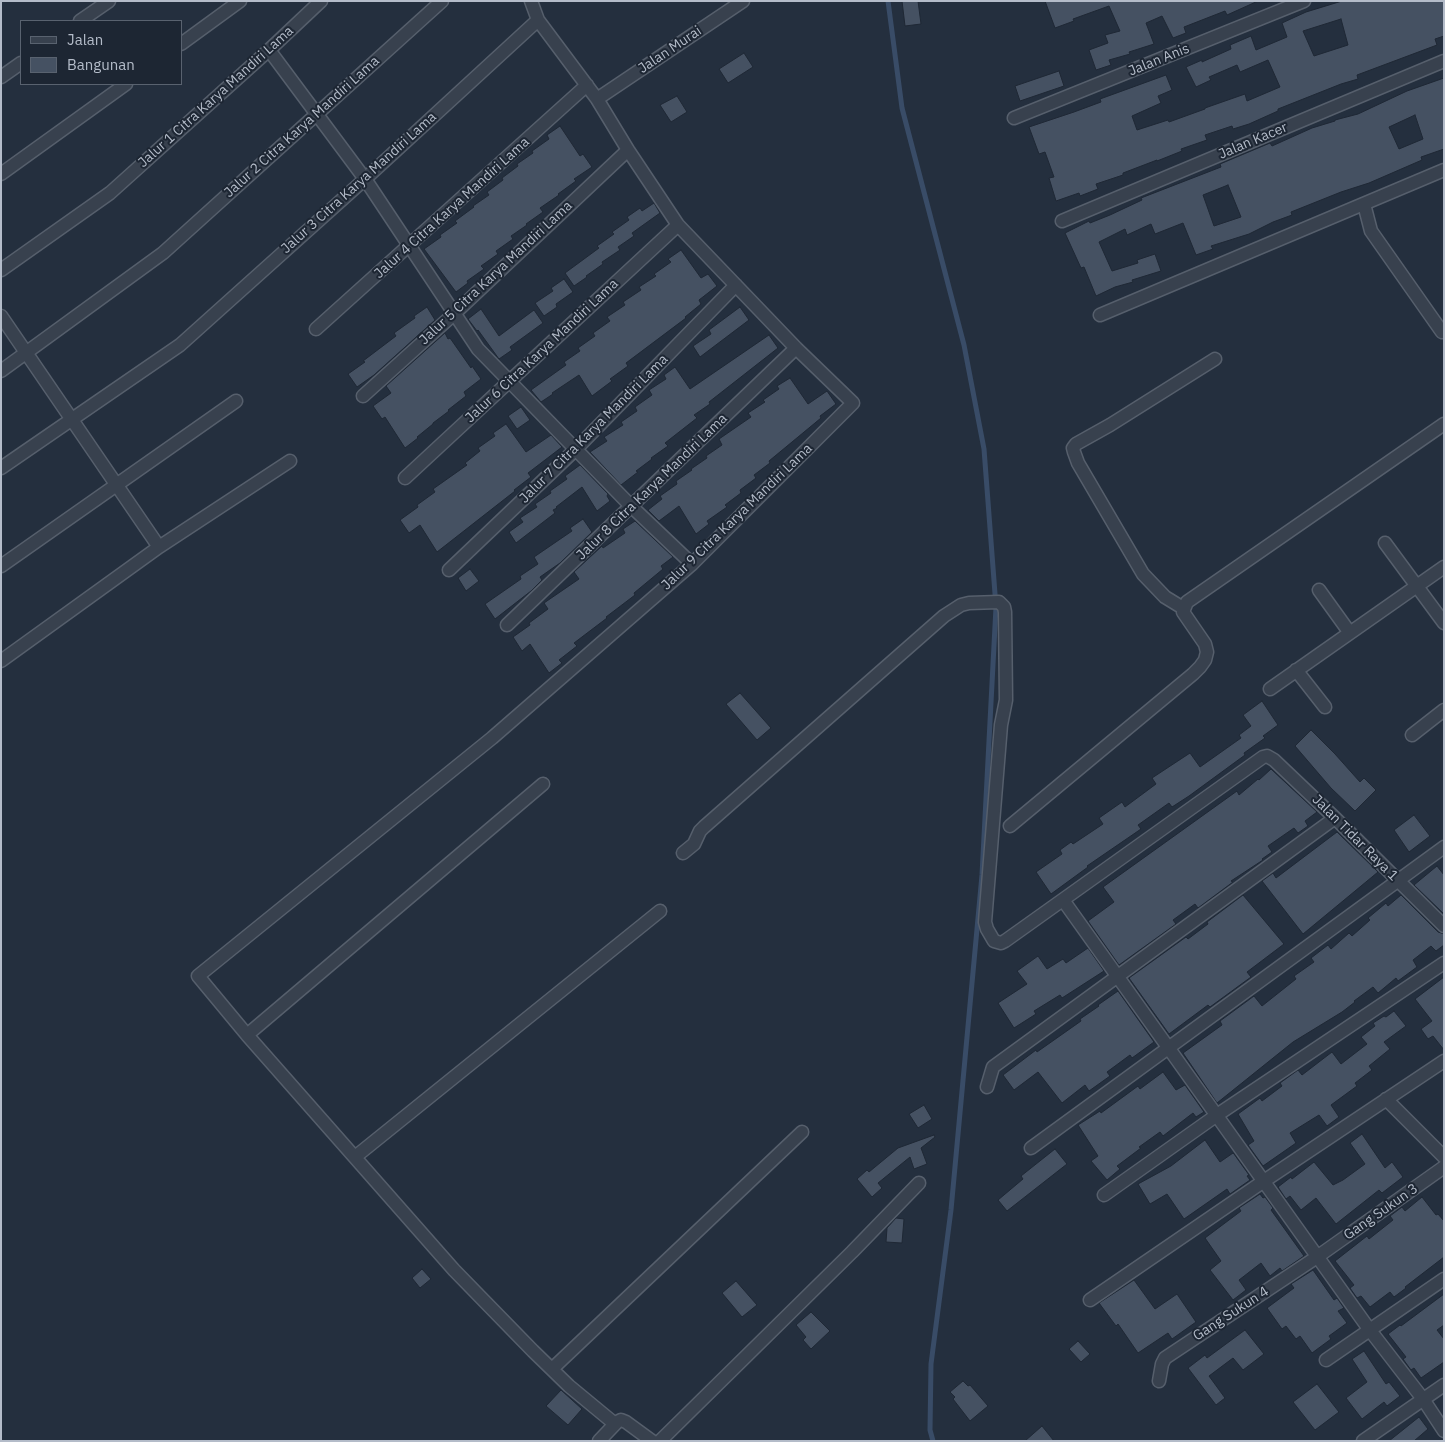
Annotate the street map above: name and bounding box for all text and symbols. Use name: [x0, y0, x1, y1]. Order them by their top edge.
legend: [20, 20, 182, 85]
street label: Jalur 1 Citra Karya Mandiri Lama: [135, 23, 297, 171]
street label: Jalan Murai: [635, 23, 705, 77]
text: Jalan: [67, 30, 103, 49]
street label: Jalan Anis: [1126, 40, 1192, 80]
street label: Jalur 2 Citra Karya Mandiri Lama: [221, 53, 383, 201]
text: Bangunan: [67, 55, 135, 74]
street label: Jalur 3 Citra Karya Mandiri Lama: [278, 109, 440, 257]
street label: Jalan Kacer: [1216, 119, 1290, 163]
street label: Jalur 4 Citra Karya Mandiri Lama: [371, 134, 533, 282]
street label: Jalur 5 Citra Karya Mandiri Lama: [416, 198, 576, 348]
street label: Jalur 6 Citra Karya Mandiri Lama: [462, 276, 622, 426]
street label: Jalur 7 Citra Karya Mandiri Lama: [516, 351, 672, 507]
street label: Jalur 8 Citra Karya Mandiri Lama: [573, 410, 731, 564]
street label: Jalur 9 Citra Karya Mandiri Lama: [658, 440, 816, 594]
street label: Jalan Tidar Raya 1: [1308, 791, 1402, 885]
street label: Gang Sukun 3: [1341, 1180, 1421, 1244]
street label: Gang Sukun 4: [1190, 1283, 1272, 1345]

